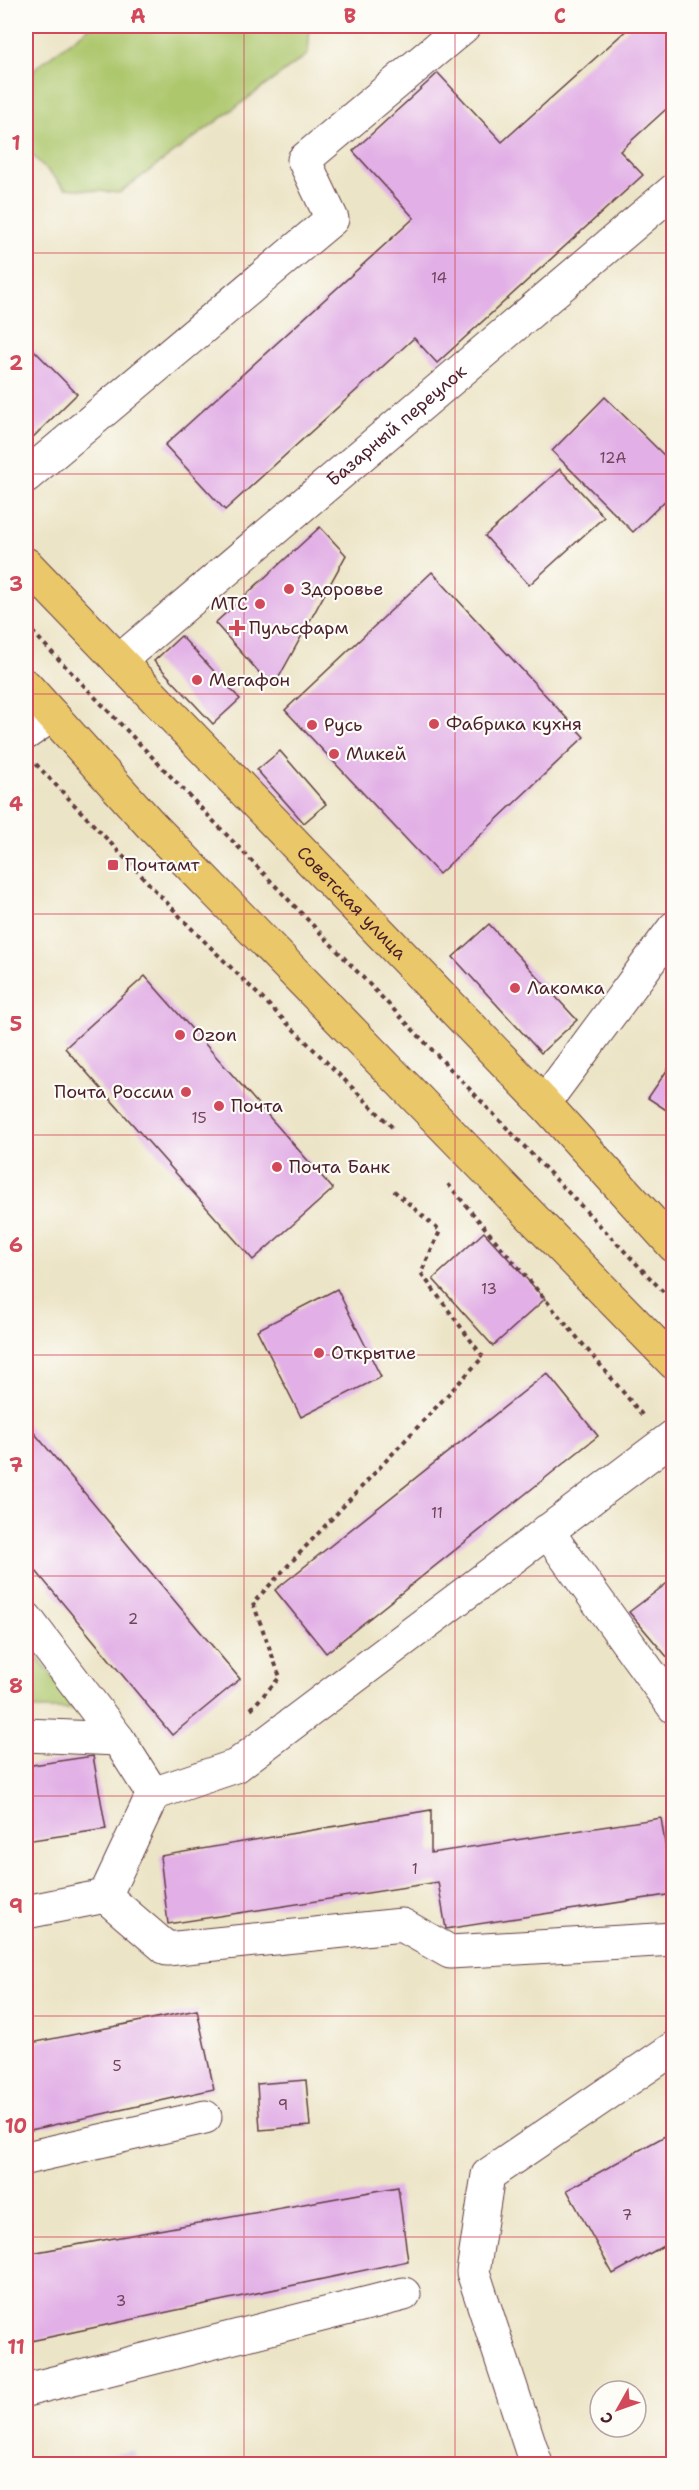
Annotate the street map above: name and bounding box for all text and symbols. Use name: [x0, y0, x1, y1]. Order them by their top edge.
text: A: [130, 3, 146, 29]
text: B: [344, 3, 356, 29]
text: C: [554, 3, 566, 29]
text: 1: [11, 130, 21, 156]
house number: 14: [431, 268, 447, 288]
text: 2: [9, 350, 23, 376]
street label: Базарный переулок: [322, 359, 472, 492]
house number: 12А: [600, 448, 627, 468]
text: 3: [9, 571, 23, 597]
place label: Здоровье: [301, 577, 383, 601]
marker: Здоровье: [282, 582, 296, 596]
place label: МТС: [210, 592, 248, 616]
marker: МТС: [253, 597, 267, 611]
place label: Пульсфарм: [249, 616, 349, 640]
marker: Пульсфарм: [230, 621, 244, 635]
place label: Мегафон: [209, 668, 290, 692]
marker: Мегафон: [190, 673, 204, 687]
place label: Фабрика кухня: [446, 712, 582, 736]
place label: Русь: [324, 713, 362, 737]
marker: Фабрика кухня: [427, 717, 441, 731]
marker: Русь: [305, 718, 319, 732]
place label: Микей: [346, 742, 406, 766]
marker: Микей: [327, 747, 341, 761]
text: 4: [9, 791, 23, 817]
street label: Советская улица: [291, 841, 412, 965]
place label: Почтамт: [125, 853, 201, 877]
marker: Почтамт: [106, 858, 120, 872]
place label: Лакомка: [527, 976, 605, 1000]
marker: Лакомка: [508, 981, 522, 995]
text: 5: [10, 1011, 22, 1037]
place label: Ozon: [192, 1023, 237, 1047]
marker: Ozon: [173, 1028, 187, 1042]
place label: Почта России: [54, 1080, 174, 1104]
marker: Почта России: [179, 1085, 193, 1099]
place label: Почта: [231, 1094, 283, 1118]
marker: Почта: [212, 1099, 226, 1113]
house number: 15: [191, 1108, 207, 1128]
place label: Почта Банк: [289, 1155, 390, 1179]
marker: Почта Банк: [270, 1160, 284, 1174]
text: 6: [9, 1232, 23, 1258]
house number: 13: [481, 1279, 497, 1299]
place label: Открытие: [331, 1341, 416, 1365]
marker: Открытие: [312, 1346, 326, 1360]
text: 7: [9, 1452, 23, 1478]
house number: 11: [431, 1503, 443, 1523]
house number: 2: [128, 1609, 138, 1629]
text: 8: [9, 1673, 23, 1699]
house number: 1: [412, 1859, 418, 1879]
text: 9: [9, 1893, 23, 1919]
house number: 5: [112, 2056, 122, 2076]
house number: 9: [278, 2095, 288, 2115]
text: 10: [5, 2113, 27, 2139]
house number: 7: [622, 2205, 632, 2225]
house number: 3: [116, 2291, 126, 2311]
text: 11: [7, 2334, 25, 2360]
north arrow: [588, 2379, 648, 2439]
text: С: [596, 2408, 618, 2429]

